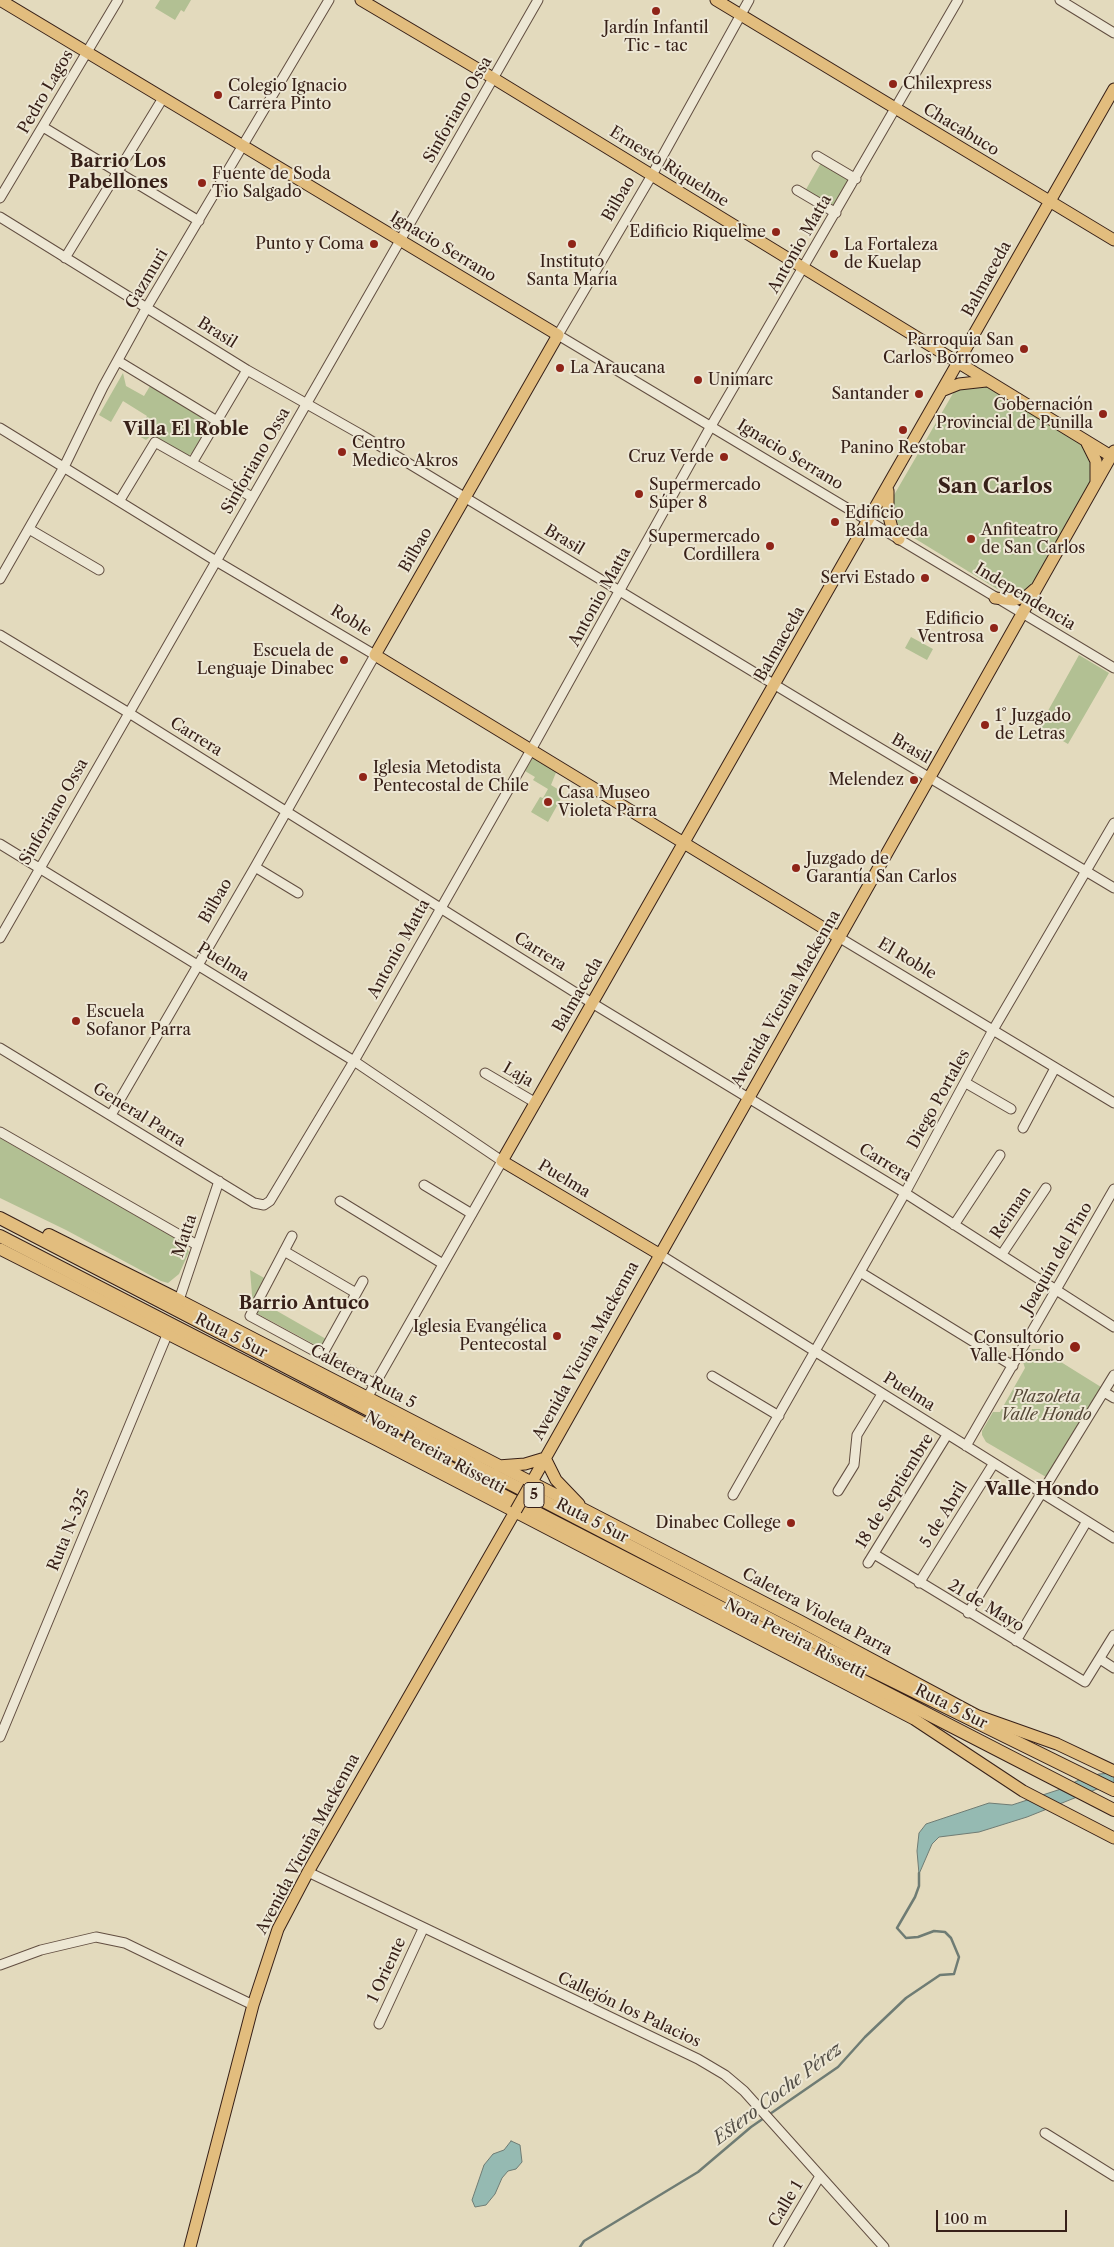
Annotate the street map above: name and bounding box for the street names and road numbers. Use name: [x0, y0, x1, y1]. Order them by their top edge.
street label: Pedro Lagos: [14, 47, 78, 137]
street label: Sinforiano Ossa: [420, 53, 496, 167]
street label: Chacabuco: [919, 100, 1003, 160]
street label: Ernesto Riquelme: [606, 123, 732, 211]
street label: Bilbao: [599, 173, 639, 225]
street label: Antonio Matta: [764, 191, 836, 297]
street label: Ignacio Serrano: [387, 208, 499, 286]
street label: Balmaceda: [958, 238, 1016, 320]
street label: Gazmuri: [122, 246, 172, 312]
street label: Brasil: [194, 314, 240, 352]
street label: Sinforiano Ossa: [218, 404, 294, 518]
street label: Ignacio Serrano: [734, 416, 846, 494]
street label: Brasil: [541, 521, 587, 559]
street label: Bilbao: [396, 524, 436, 576]
street label: Antonio Matta: [565, 544, 635, 650]
street label: Independencia: [971, 559, 1079, 635]
street label: Roble: [327, 601, 375, 641]
street label: Balmaceda: [751, 603, 809, 685]
street label: Carrera: [166, 713, 226, 761]
street label: Brasil: [888, 730, 934, 768]
street label: Sinforiano Ossa: [16, 755, 92, 869]
street label: Bilbao: [196, 875, 236, 927]
street label: Antonio Matta: [364, 896, 434, 1002]
street label: Avenida Vicuña Mackenna: [727, 907, 845, 1091]
street label: Carrera: [510, 928, 570, 976]
street label: El Roble: [874, 934, 940, 984]
street label: Puelma: [194, 939, 252, 985]
street label: Balmaceda: [549, 954, 607, 1036]
street label: Diego Portales: [904, 1046, 974, 1152]
street label: Laja: [499, 1059, 537, 1091]
street label: General Parra: [89, 1079, 189, 1151]
street label: Carrera: [855, 1140, 915, 1186]
street label: Puelma: [534, 1156, 594, 1202]
street label: Reiman: [987, 1183, 1035, 1243]
street label: Joaquín del Pino: [1017, 1199, 1097, 1317]
street label: Matta: [169, 1212, 201, 1260]
street label: Avenida Vicuña Mackenna: [529, 1258, 643, 1444]
street label: Ruta 5 Sur: [191, 1310, 271, 1362]
street label: Caletera Ruta 5: [307, 1341, 419, 1413]
street label: Puelma: [880, 1369, 938, 1415]
street label: Nora Pereira Rissetti: [361, 1408, 509, 1498]
street label: 18 de Septiembre: [852, 1430, 938, 1552]
street label: 5 de Abril: [916, 1479, 972, 1551]
road number: 5: [524, 1482, 544, 1508]
street label: Ruta N-325: [44, 1486, 94, 1574]
street label: Ruta 5 Sur: [552, 1495, 632, 1547]
street label: Caletera Violeta Parra: [739, 1564, 895, 1660]
street label: 21 de Mayo: [944, 1576, 1028, 1636]
street label: Nora Pereira Rissetti: [721, 1595, 869, 1683]
street label: Ruta 5 Sur: [911, 1681, 991, 1733]
street label: Avenida Vicuña Mackenna: [252, 1751, 364, 1937]
street label: 1 Oriente: [364, 1934, 410, 2006]
street label: Callejón los Palacios: [554, 1968, 704, 2052]
street label: Calle 1: [765, 2178, 807, 2230]

